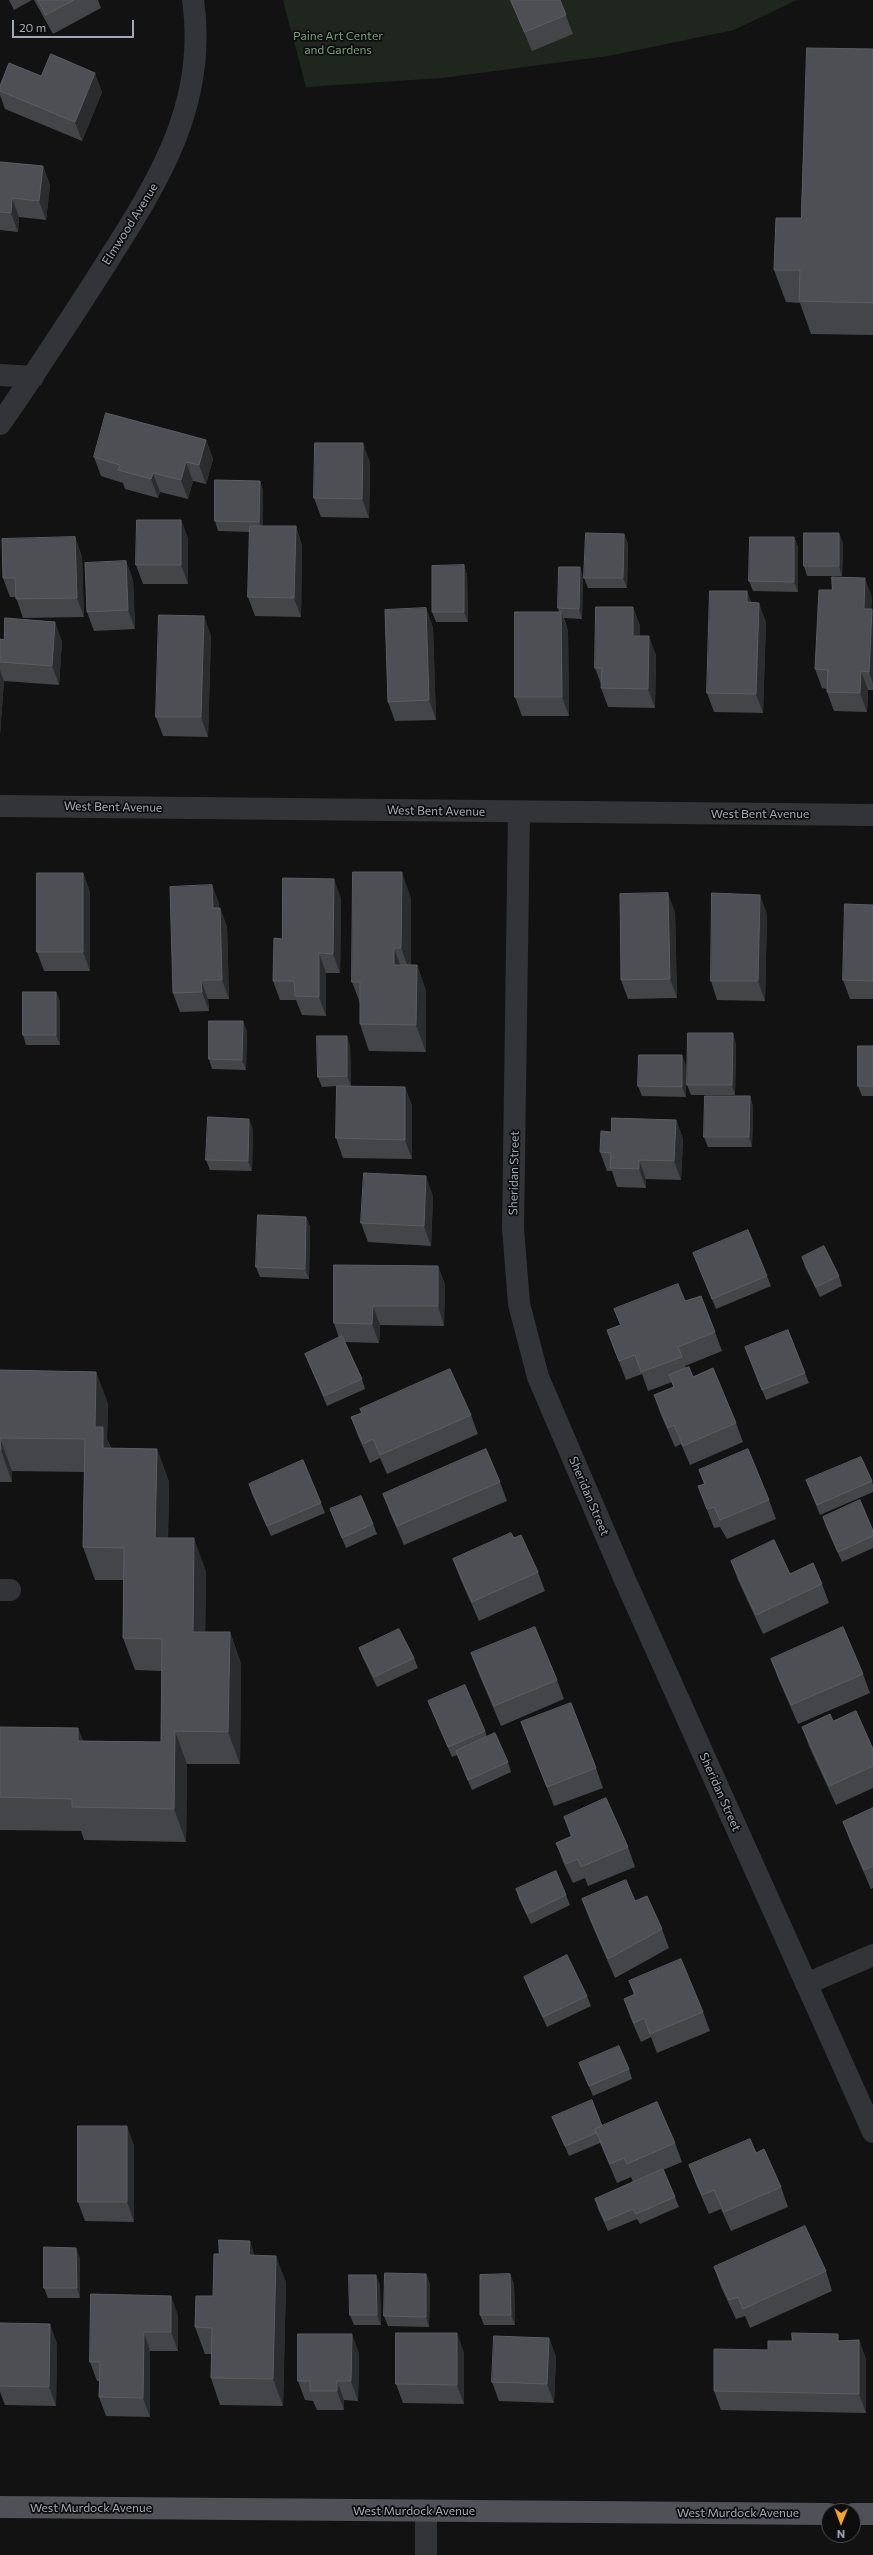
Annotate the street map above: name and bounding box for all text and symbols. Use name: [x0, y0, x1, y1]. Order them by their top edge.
scale bar: [14, 12, 136, 38]
text: 20 m: [19, 20, 46, 34]
park label: Paine Art Center and Gardens: [293, 29, 383, 57]
street label: Elmwood Avenue: [99, 181, 161, 267]
street label: West Bent Avenue: [64, 799, 162, 815]
street label: West Bent Avenue: [387, 803, 485, 819]
street label: West Bent Avenue: [711, 807, 809, 821]
street label: Sheridan Street: [506, 1131, 522, 1215]
street label: Sheridan Street: [566, 1454, 612, 1538]
street label: Sheridan Street: [696, 1751, 744, 1833]
street label: West Murdock Avenue: [30, 2501, 152, 2515]
north arrow: [821, 2503, 861, 2543]
street label: West Murdock Avenue: [353, 2504, 475, 2518]
street label: West Murdock Avenue: [677, 2506, 799, 2520]
text: N: [837, 2528, 845, 2541]

